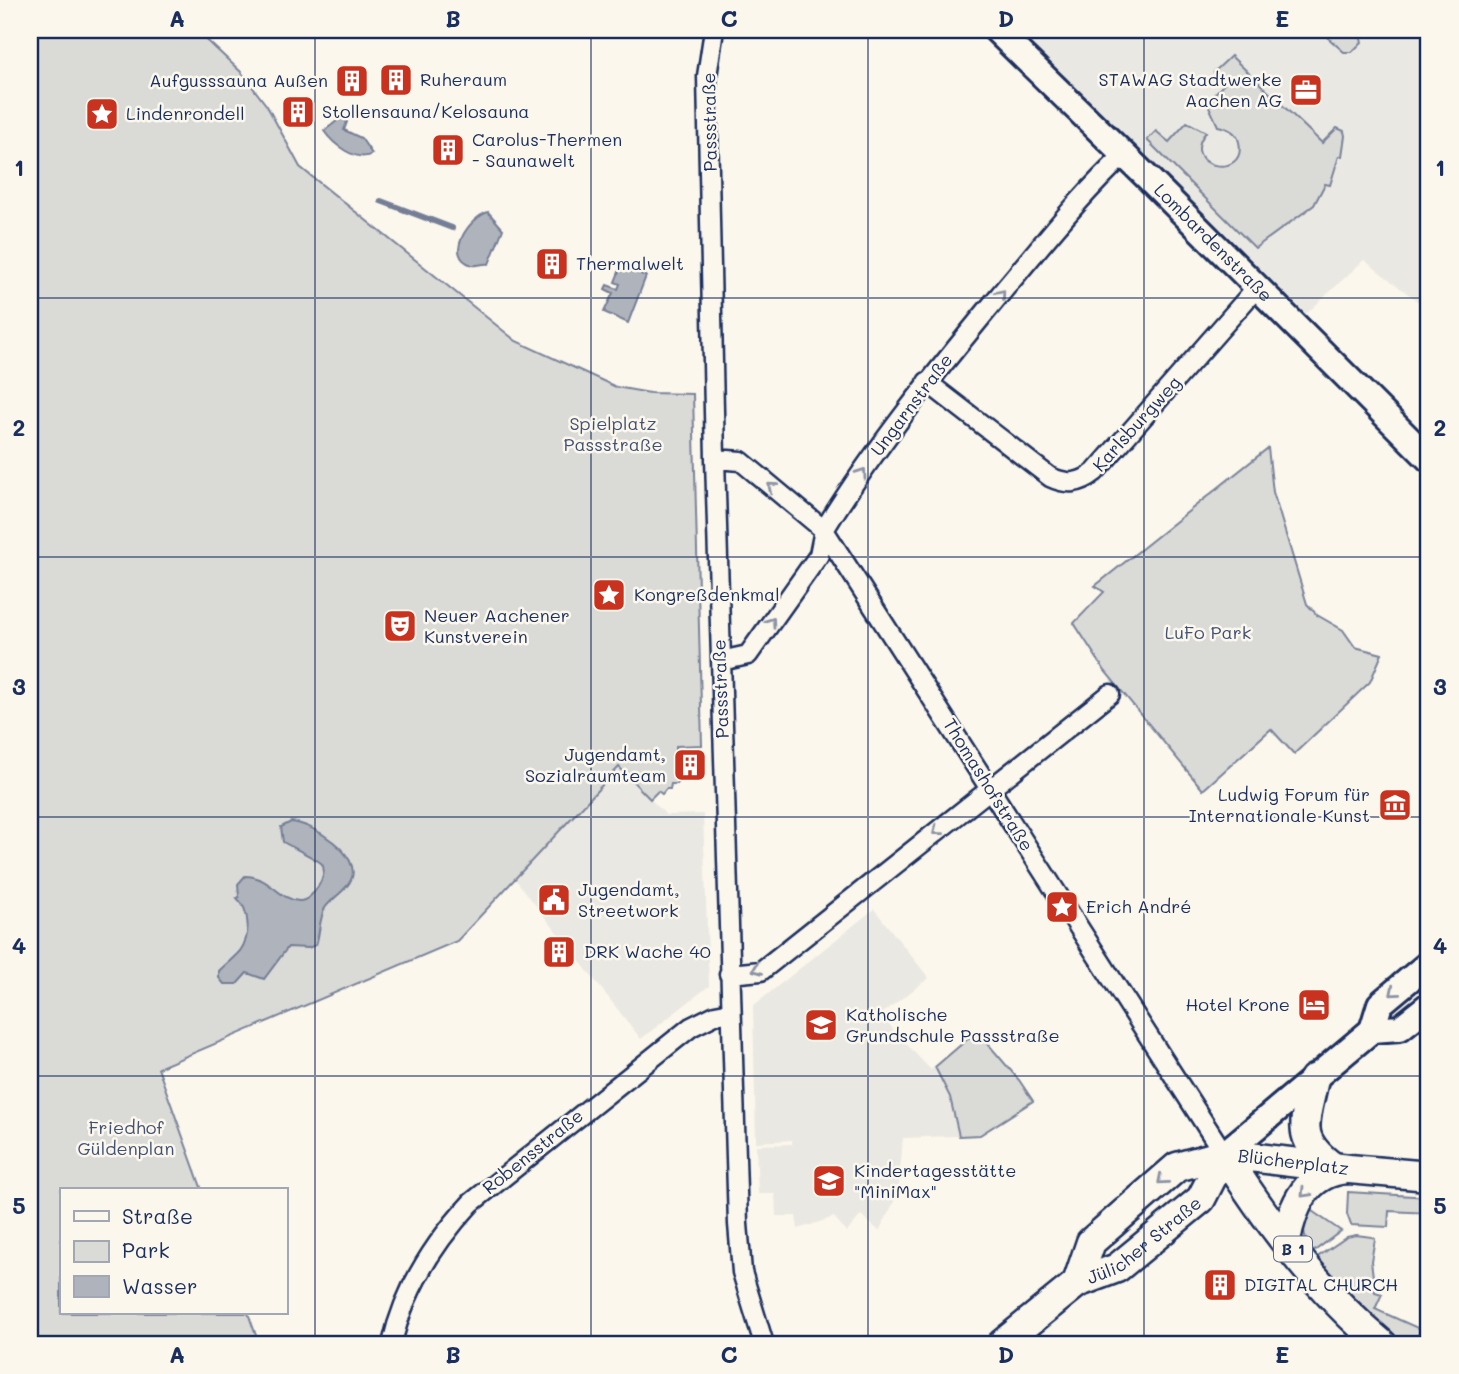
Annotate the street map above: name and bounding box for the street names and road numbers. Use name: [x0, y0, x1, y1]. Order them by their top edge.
street label: Passstraße: [696, 72, 722, 172]
street label: Lombardenstraße: [1149, 178, 1278, 307]
street label: Ungarnstraße: [865, 348, 958, 460]
street label: Karlsburgweg: [1087, 370, 1186, 476]
street label: Passstraße: [706, 639, 734, 739]
street label: Thomashofstraße: [938, 713, 1039, 855]
street label: Robensstraße: [477, 1103, 588, 1199]
street label: Blücherplatz: [1237, 1143, 1350, 1180]
street label: Jülicher Straße: [1083, 1190, 1206, 1289]
road number: B 1: [1274, 1236, 1312, 1261]

